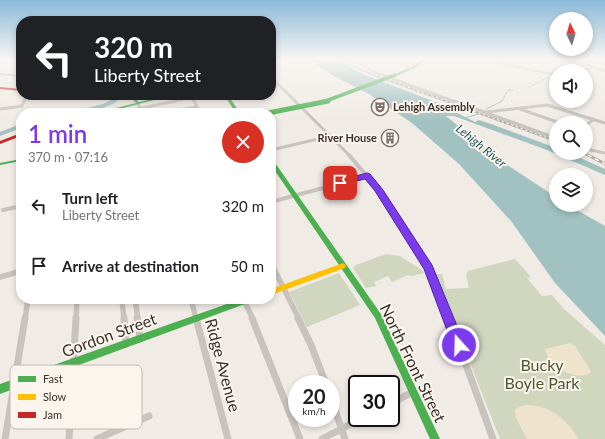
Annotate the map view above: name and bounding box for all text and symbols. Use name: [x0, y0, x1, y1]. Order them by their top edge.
north arrow: [549, 12, 593, 56]
map controls: [549, 12, 593, 212]
text: 320 m: [94, 30, 173, 64]
icon: left: [28, 32, 80, 84]
text: Liberty Street: [94, 64, 201, 86]
button: sound: [549, 64, 593, 108]
theatre icon: Lehigh Assembly: [370, 97, 390, 117]
place label: Lehigh Assembly: [393, 100, 475, 113]
button: search: [549, 116, 593, 160]
text: 1 min: [28, 119, 87, 148]
button: close: [222, 121, 264, 163]
water label: Lehigh River: [453, 121, 510, 171]
building icon: River House: [380, 128, 400, 148]
place label: River House: [318, 131, 377, 144]
text: 370 m · 07:16: [28, 149, 108, 165]
pin: [323, 166, 357, 200]
button: layers: [549, 168, 593, 212]
icon: arrive: [329, 172, 351, 194]
text: Turn left: [62, 189, 118, 207]
icon: left: [28, 195, 50, 217]
text: 320 m: [222, 197, 264, 215]
text: Liberty Street: [62, 207, 139, 223]
icon: arrive: [28, 255, 50, 277]
text: Arrive at destination: [62, 257, 199, 275]
text: 50 m: [230, 257, 264, 275]
street label: North Front Street: [377, 300, 450, 425]
street label: Gordon Street: [59, 309, 159, 360]
street label: Ridge Avenue: [202, 316, 245, 414]
position arrow: [438, 324, 480, 366]
park label: Bucky Boyle Park: [505, 355, 580, 392]
legend: [10, 365, 142, 429]
text: Fast: [43, 372, 63, 385]
speed limit sign: 30: [348, 375, 400, 427]
text: 20: [302, 384, 326, 408]
text: Slow: [43, 390, 67, 403]
text: km/h: [302, 405, 326, 417]
text: Jam: [43, 408, 62, 421]

